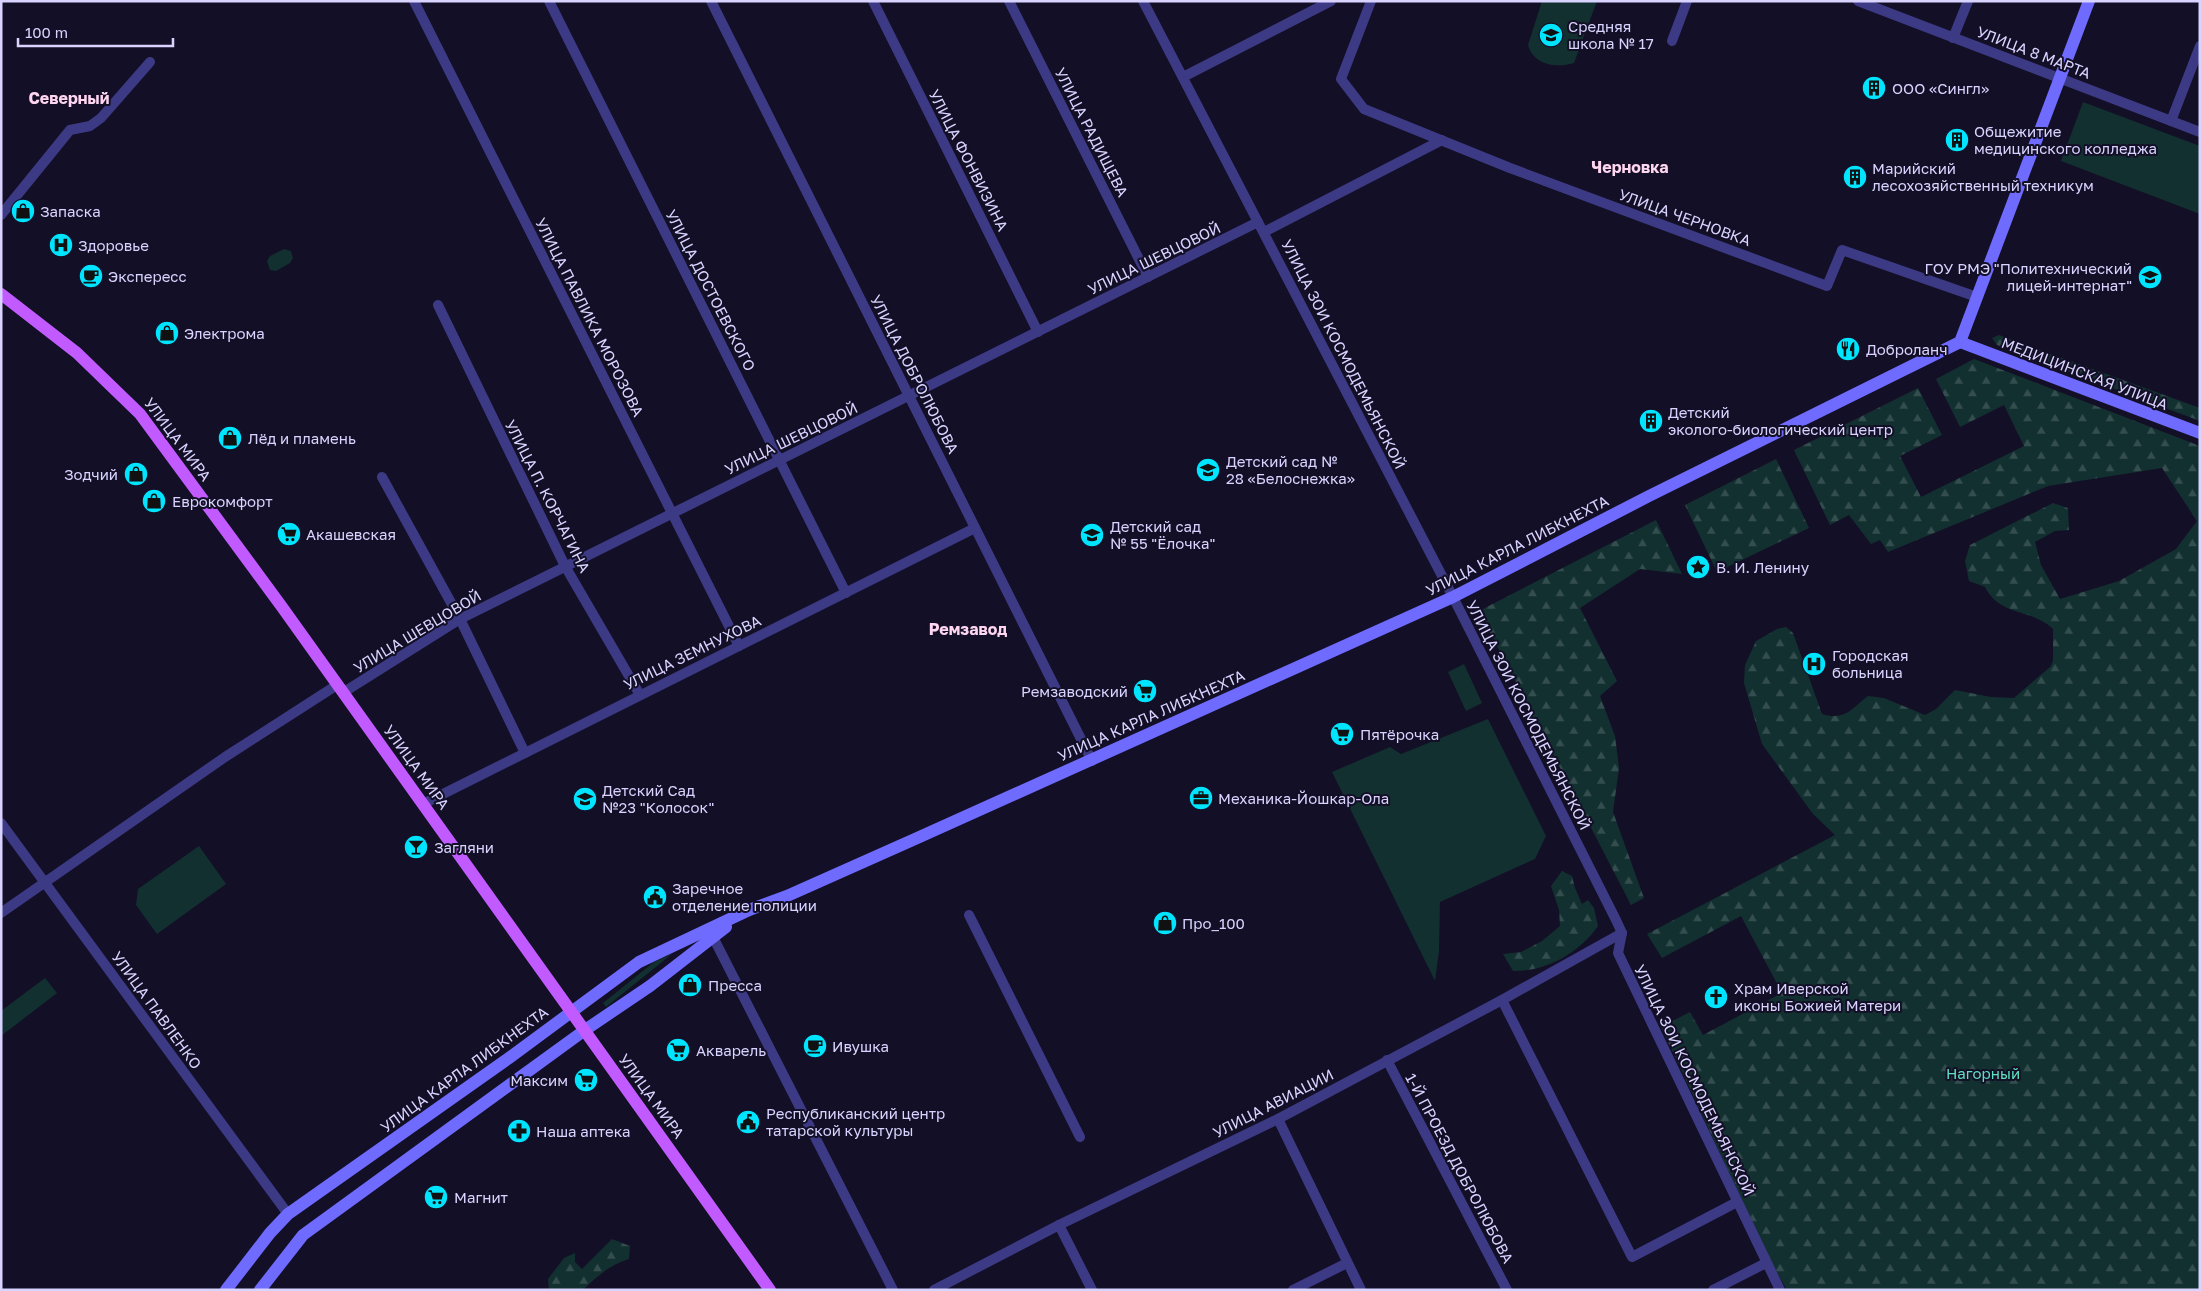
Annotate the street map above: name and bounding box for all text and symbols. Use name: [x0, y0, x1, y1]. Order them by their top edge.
scale bar: [18, 15, 172, 47]
place label: Средняя школа № 17: [1568, 17, 1654, 52]
school or university icon: Средняя школа № 17: [1538, 22, 1564, 48]
street label: УЛИЦА 8 МАРТА: [1974, 22, 2094, 82]
text: 100 m: [25, 23, 68, 41]
street label: УЛИЦА РАДИЩЕВА: [1052, 64, 1132, 200]
building icon: ООО «Сингл»: [1861, 75, 1887, 101]
place label: ООО «Сингл»: [1892, 79, 1989, 97]
street label: УЛИЦА ФОНВИЗИНА: [925, 86, 1013, 234]
district label: Северный: [28, 88, 110, 108]
place label: Общежитие медицинского колледжа: [1974, 122, 2157, 157]
building icon: Общежитие медицинского колледжа: [1944, 127, 1970, 153]
district label: Черновка: [1591, 157, 1669, 177]
place label: Марийский лесохозяйственный техникум: [1872, 159, 2094, 194]
building icon: Марийский лесохозяйственный техникум: [1842, 164, 1868, 190]
street label: УЛИЦА ЧЕРНОВКА: [1616, 185, 1754, 249]
shop icon: Запаска: [10, 198, 36, 224]
place label: Запаска: [40, 202, 101, 220]
street label: УЛИЦА ДОСТОЕВСКОГО: [662, 206, 760, 374]
street label: УЛИЦА ПАВЛИКА МОРОЗОВА: [532, 215, 648, 419]
street label: УЛИЦА ШЕВЦОВОЙ: [1085, 218, 1223, 298]
hospital icon: Здоровье: [48, 232, 74, 258]
place label: Здоровье: [78, 236, 149, 254]
street label: УЛИЦА ЗОИ КОСМОДЕМЬЯНСКОЙ: [1278, 236, 1410, 472]
place label: ГОУ РМЭ "Политехнический лицей-интернат": [1925, 259, 2132, 294]
cafe icon: Экспересс: [78, 263, 104, 289]
school or university icon: ГОУ РМЭ "Политехнический лицей-интернат": [2137, 264, 2163, 290]
place label: Экспересс: [108, 267, 187, 285]
street label: УЛИЦА ДОБРОЛЮБОВА: [867, 292, 963, 456]
shop icon: Электрома: [154, 320, 180, 346]
place label: Электрома: [184, 324, 265, 342]
street label: МЕДИЦИНСКАЯ УЛИЦА: [1999, 333, 2171, 413]
restaurant icon: Доброланч: [1835, 336, 1861, 362]
place label: Доброланч: [1866, 340, 1948, 358]
street label: УЛИЦА МИРА: [141, 394, 215, 484]
street label: УЛИЦА ШЕВЦОВОЙ: [722, 398, 860, 478]
place label: Детский эколого-биологический центр: [1668, 403, 1893, 438]
building icon: Детский эколого-биологический центр: [1638, 408, 1664, 434]
street label: УЛИЦА П. КОРЧАГИНА: [502, 417, 594, 575]
shop icon: Лёд и пламень: [217, 425, 243, 451]
place label: Лёд и пламень: [248, 429, 356, 447]
place label: Детский сад № 28 «Белоснежка»: [1226, 452, 1355, 487]
school or university icon: Детский сад № 28 «Белоснежка»: [1195, 457, 1221, 483]
shop icon: Зодчий: [123, 461, 149, 487]
place label: Зодчий: [64, 465, 118, 483]
shop icon: Еврокомфорт: [141, 488, 167, 514]
street label: УЛИЦА КАРЛА ЛИБКНЕХТА: [1423, 491, 1611, 599]
place label: Еврокомфорт: [172, 492, 273, 510]
place label: Детский сад № 55 "Ёлочка": [1110, 517, 1215, 552]
supermarket icon: Акашевская: [276, 521, 302, 547]
school or university icon: Детский сад № 55 "Ёлочка": [1079, 522, 1105, 548]
place label: Акашевская: [306, 525, 396, 543]
place icon: В. И. Ленину: [1685, 554, 1711, 580]
place label: В. И. Ленину: [1716, 558, 1810, 576]
street label: УЛИЦА ШЕВЦОВОЙ: [350, 586, 484, 676]
street label: УЛИЦА ЗОИ КОСМОДЕМЬЯНСКОЙ: [1463, 597, 1595, 833]
street label: УЛИЦА ЗЕМНУХОВА: [620, 611, 764, 693]
district label: Ремзавод: [929, 619, 1007, 639]
place label: Городская больница: [1832, 646, 1909, 681]
hospital icon: Городская больница: [1801, 651, 1827, 677]
street label: УЛИЦА КАРЛА ЛИБКНЕХТА: [1055, 666, 1247, 764]
supermarket icon: Ремзаводский: [1132, 678, 1158, 704]
place label: Ремзаводский: [1021, 682, 1128, 700]
street label: УЛИЦА МИРА: [380, 721, 454, 813]
supermarket icon: Пятёрочка: [1329, 721, 1355, 747]
place label: Пятёрочка: [1360, 725, 1439, 743]
place label: Детский Сад №23 "Колосок": [602, 781, 714, 816]
office icon: Механика-Йошкар-Ола: [1188, 785, 1214, 811]
school or university icon: Детский Сад №23 "Колосок": [572, 786, 598, 812]
place label: Механика-Йошкар-Ола: [1218, 789, 1389, 807]
bar icon: Загляни: [403, 834, 429, 860]
place label: Загляни: [434, 838, 494, 856]
place label: Заречное отделение полиции: [672, 879, 817, 914]
public building icon: Заречное отделение полиции: [642, 884, 668, 910]
shop icon: Про_100: [1152, 910, 1178, 936]
place label: Про_100: [1182, 914, 1245, 932]
street label: УЛИЦА ПАВЛЕНКО: [108, 948, 206, 1072]
street label: УЛИЦА ЗОИ КОСМОДЕМЬЯНСКОЙ: [1631, 961, 1759, 1199]
shop icon: Пресса: [677, 972, 703, 998]
place label: Пресса: [708, 976, 762, 994]
place label: Храм Иверской иконы Божией Матери: [1734, 979, 1901, 1014]
church icon: Храм Иверской иконы Божией Матери: [1703, 984, 1729, 1010]
street label: УЛИЦА КАРЛА ЛИБКНЕХТА: [377, 1002, 551, 1136]
cafe icon: Ивушка: [802, 1033, 828, 1059]
supermarket icon: Акварель: [665, 1037, 691, 1063]
place label: Ивушка: [832, 1037, 889, 1055]
place label: Акварель: [696, 1041, 766, 1059]
street label: УЛИЦА МИРА: [615, 1050, 689, 1142]
park label: Нагорный: [1946, 1064, 2020, 1082]
street label: УЛИЦА АВИАЦИИ: [1210, 1065, 1336, 1141]
supermarket icon: Максим: [573, 1067, 599, 1093]
street label: 1-Й ПРОЕЗД ДОБРОЛЮБОВА: [1402, 1070, 1518, 1266]
place label: Максим: [510, 1071, 568, 1089]
place label: Республиканский центр татарской культуры: [766, 1104, 945, 1139]
public building icon: Республиканский центр татарской культуры: [735, 1109, 761, 1135]
pharmacy icon: Наша аптека: [506, 1118, 532, 1144]
place label: Наша аптека: [536, 1122, 631, 1140]
supermarket icon: Магнит: [423, 1184, 449, 1210]
place label: Магнит: [454, 1188, 509, 1206]

